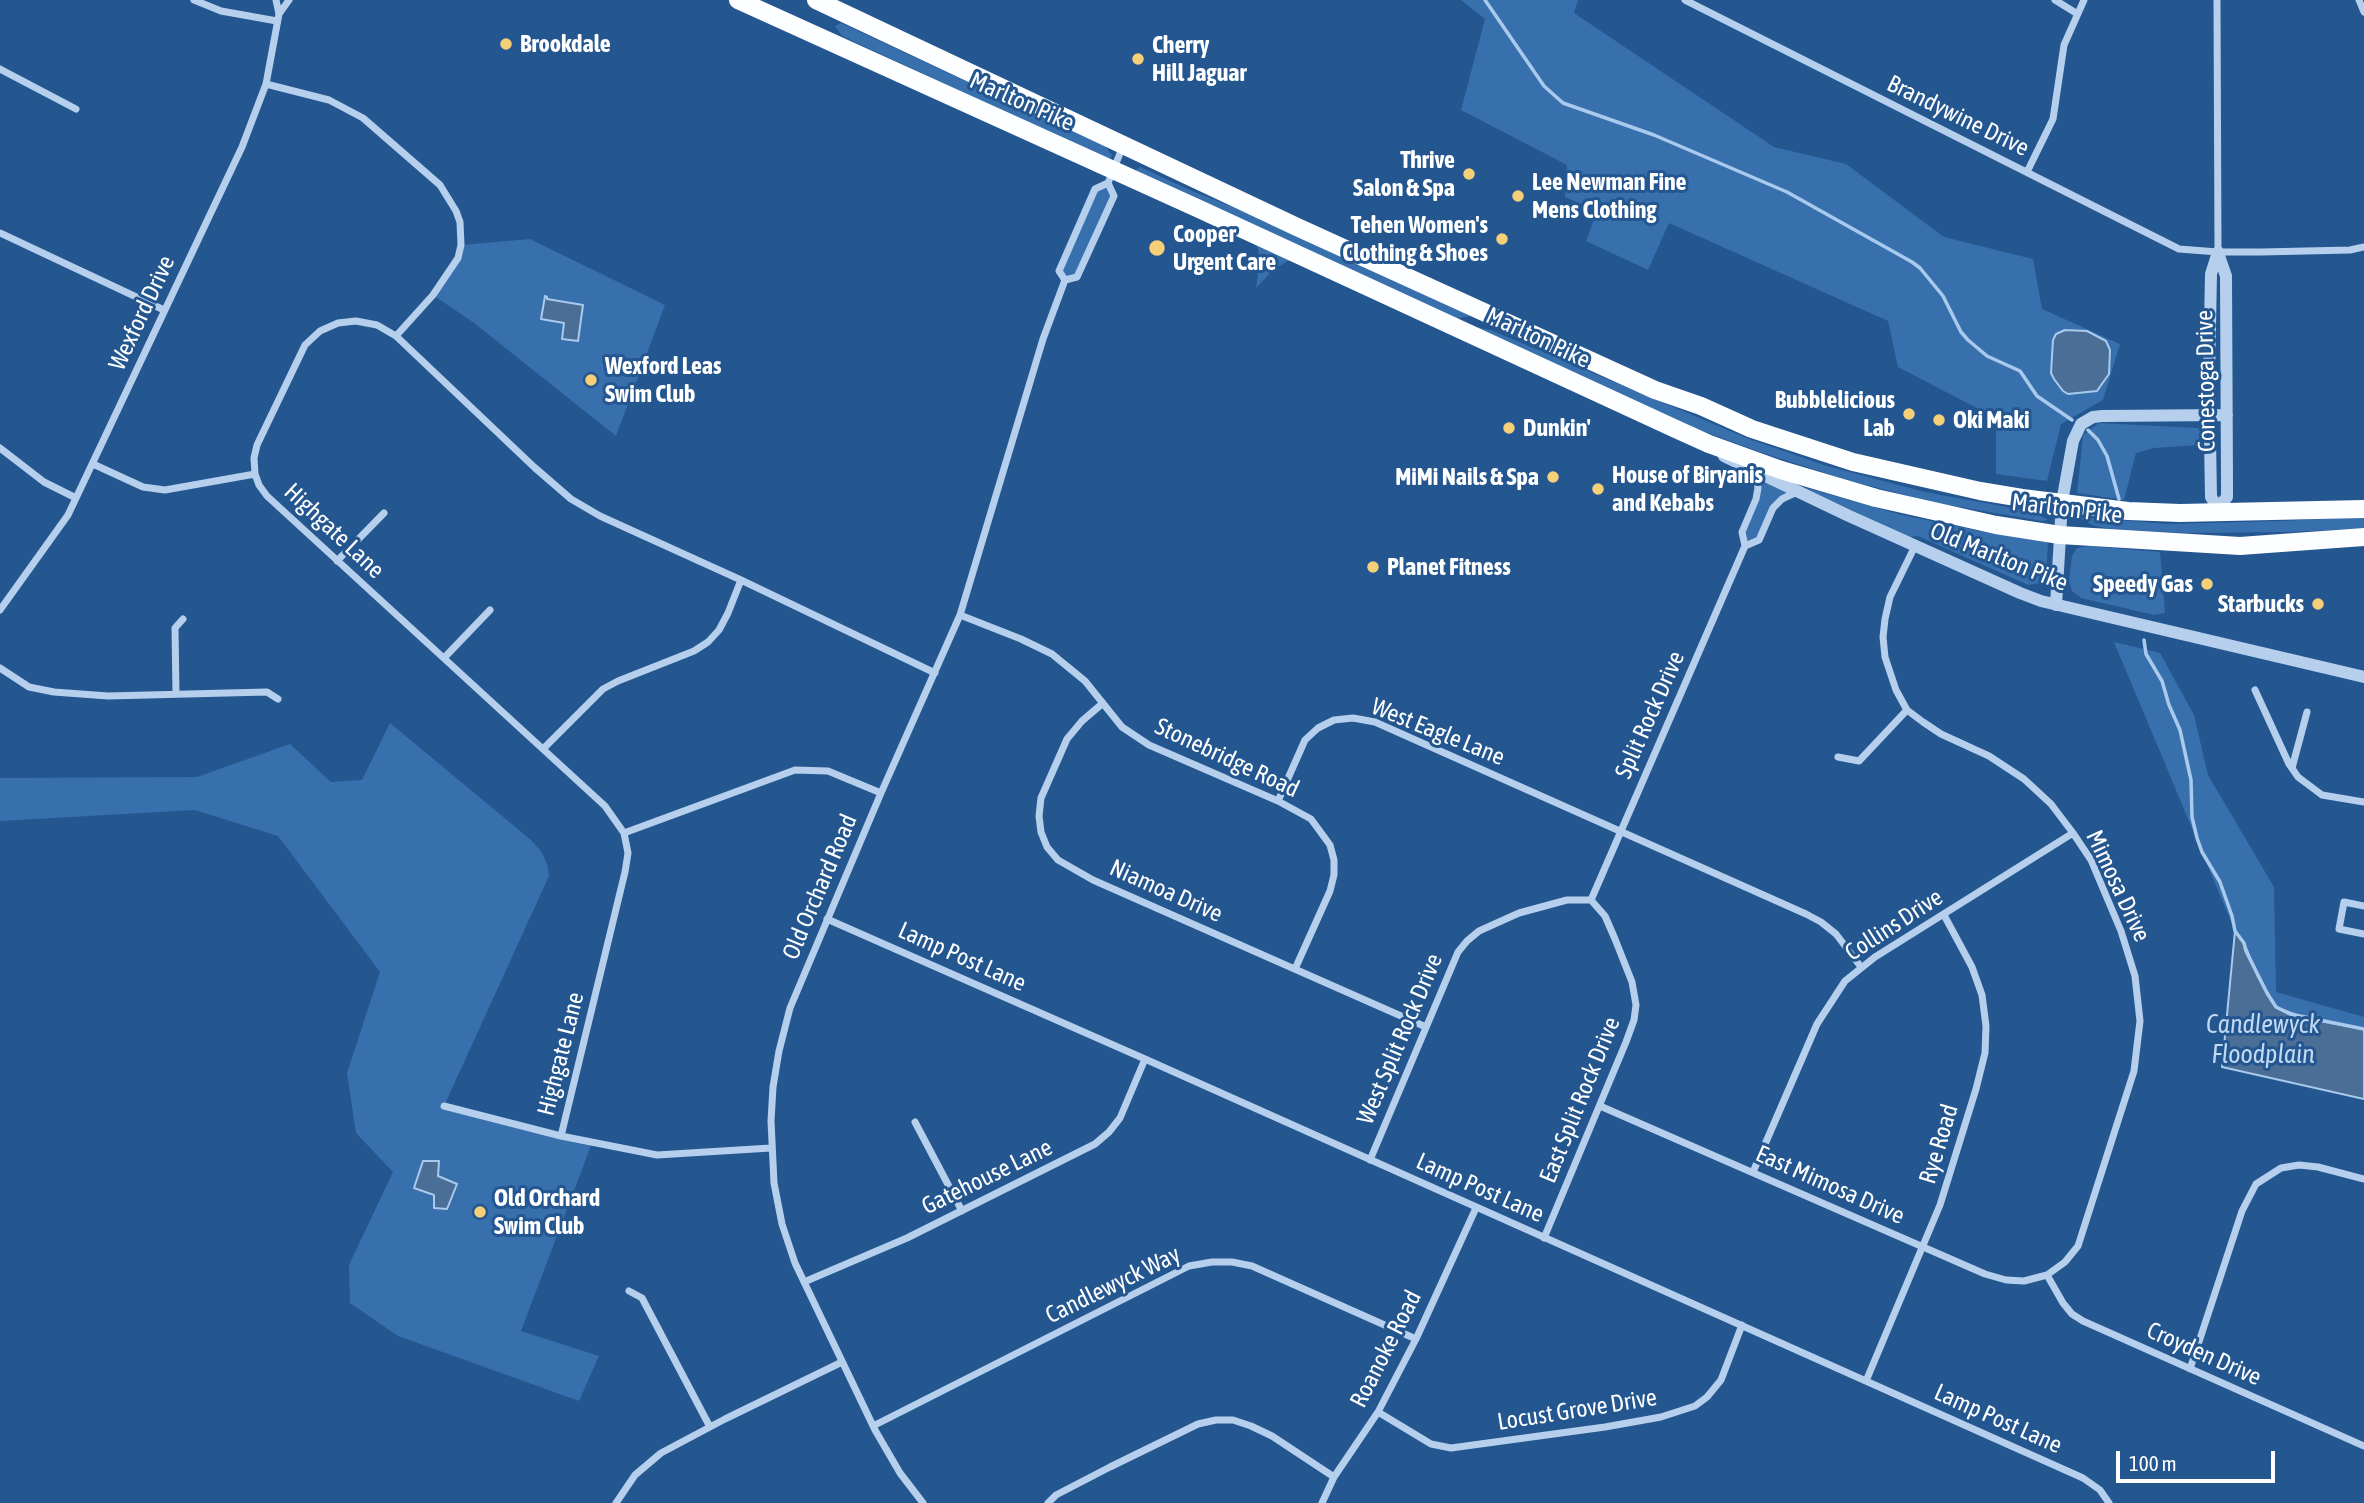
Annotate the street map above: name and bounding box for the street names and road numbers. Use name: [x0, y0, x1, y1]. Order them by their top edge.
street label: Marlton Pike: [965, 66, 1079, 138]
street label: Brandywine Drive: [1882, 69, 2034, 163]
street label: Wexford Drive: [103, 251, 181, 375]
street label: Marlton Pike: [1481, 301, 1595, 375]
street label: Conestoga Drive: [2190, 310, 2222, 452]
street label: Highgate Lane: [278, 477, 390, 585]
street label: Marlton Pike: [2010, 488, 2124, 530]
street label: Old Marlton Pike: [1926, 516, 2072, 598]
street label: Split Rock Drive: [1609, 647, 1691, 783]
street label: West Eagle Lane: [1367, 692, 1509, 772]
street label: Stonebridge Road: [1150, 712, 1304, 804]
street label: Old Orchard Road: [776, 810, 864, 964]
street label: Mimosa Drive: [2080, 826, 2156, 946]
street label: Niamoa Drive: [1105, 853, 1227, 929]
street label: Collins Drive: [1840, 883, 1948, 967]
street label: Lamp Post Lane: [894, 916, 1030, 998]
street label: West Split Rock Drive: [1351, 949, 1449, 1129]
street label: Highgate Lane: [532, 989, 590, 1119]
street label: East Split Rock Drive: [1534, 1013, 1626, 1187]
street label: Rye Road: [1913, 1101, 1965, 1187]
street label: Gatehouse Lane: [917, 1133, 1057, 1221]
street label: East Mimosa Drive: [1751, 1139, 1909, 1231]
street label: Lamp Post Lane: [1412, 1147, 1548, 1229]
street label: Candlewyck Way: [1041, 1240, 1185, 1330]
street label: Roanoke Road: [1344, 1286, 1428, 1412]
street label: Croyden Drive: [2142, 1316, 2266, 1392]
street label: Lamp Post Lane: [1930, 1378, 2066, 1460]
street label: Locust Grove Drive: [1495, 1383, 1659, 1437]

